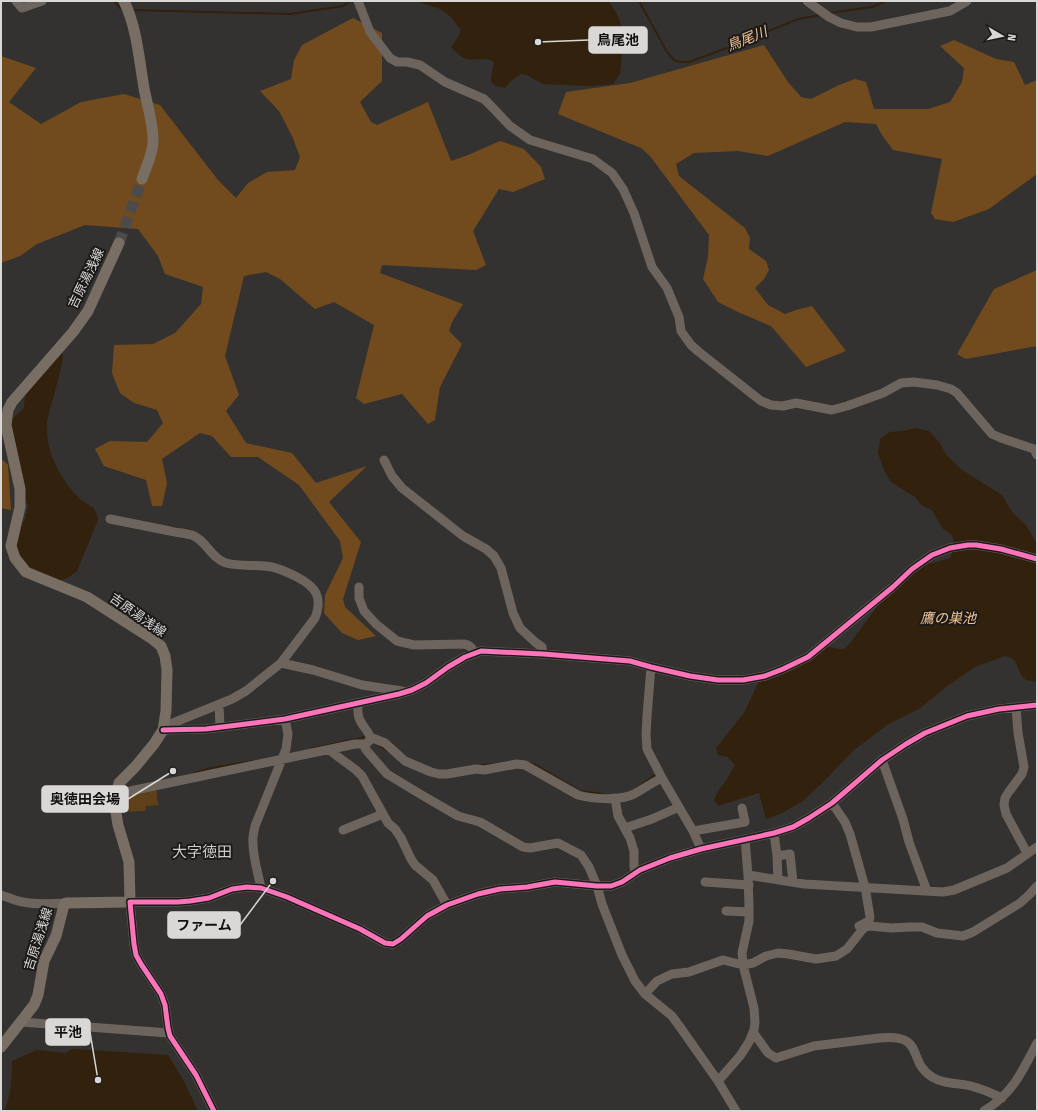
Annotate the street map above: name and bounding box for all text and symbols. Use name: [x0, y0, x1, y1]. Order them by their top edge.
north arrow: [982, 16, 1022, 56]
water label: 鳥尾川: [724, 23, 772, 55]
callout: 鳥尾池: [589, 27, 647, 53]
text: 鳥尾池: [597, 32, 639, 49]
text: N: [1004, 33, 1018, 42]
street label: 吉原湯浅線: [65, 245, 107, 311]
street label: 吉原湯浅線: [107, 590, 169, 640]
water label: 鷹の巣池: [920, 610, 978, 627]
callout: 奥徳田会場: [42, 786, 128, 812]
text: 奥徳田会場: [50, 791, 120, 808]
district label: 大字徳田: [172, 843, 232, 861]
street label: 吉原湯浅線: [21, 906, 55, 972]
callout: ファーム: [168, 912, 240, 938]
text: ファーム: [176, 917, 232, 934]
callout: 平池: [46, 1019, 90, 1045]
text: 平池: [54, 1024, 82, 1041]

